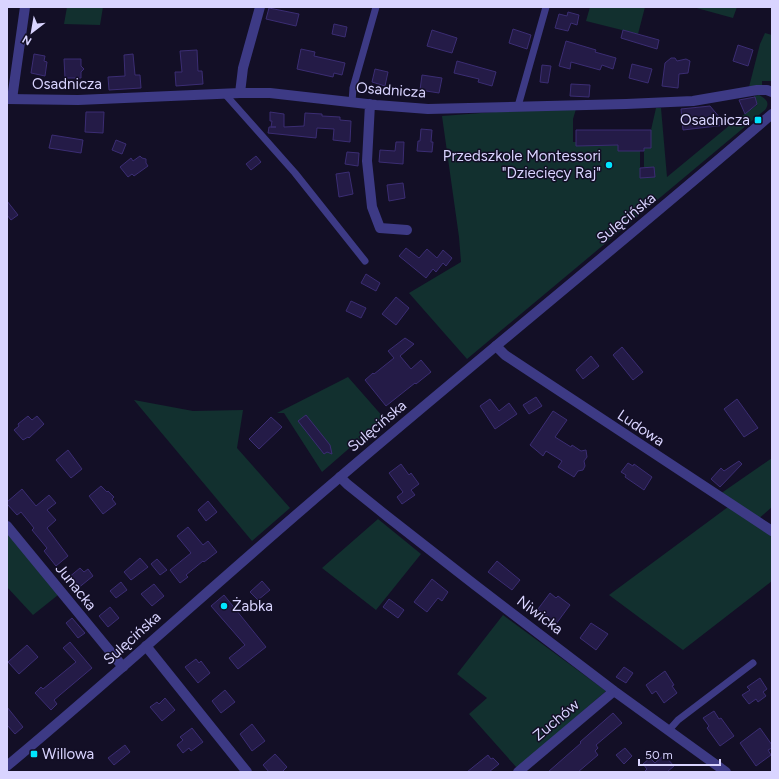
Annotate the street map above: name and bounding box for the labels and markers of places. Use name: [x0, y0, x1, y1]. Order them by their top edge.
place label: Osadnicza: [680, 111, 750, 129]
marker: Osadnicza: [753, 115, 763, 125]
place label: Przedszkole Montessori "Dziecięcy Raj": [443, 147, 601, 182]
marker: Przedszkole Montessori "Dziecięcy Raj": [604, 160, 614, 170]
place label: Żabka: [232, 597, 273, 615]
marker: Żabka: [219, 601, 229, 611]
place label: Willowa: [42, 745, 94, 763]
marker: Willowa: [29, 749, 39, 759]

